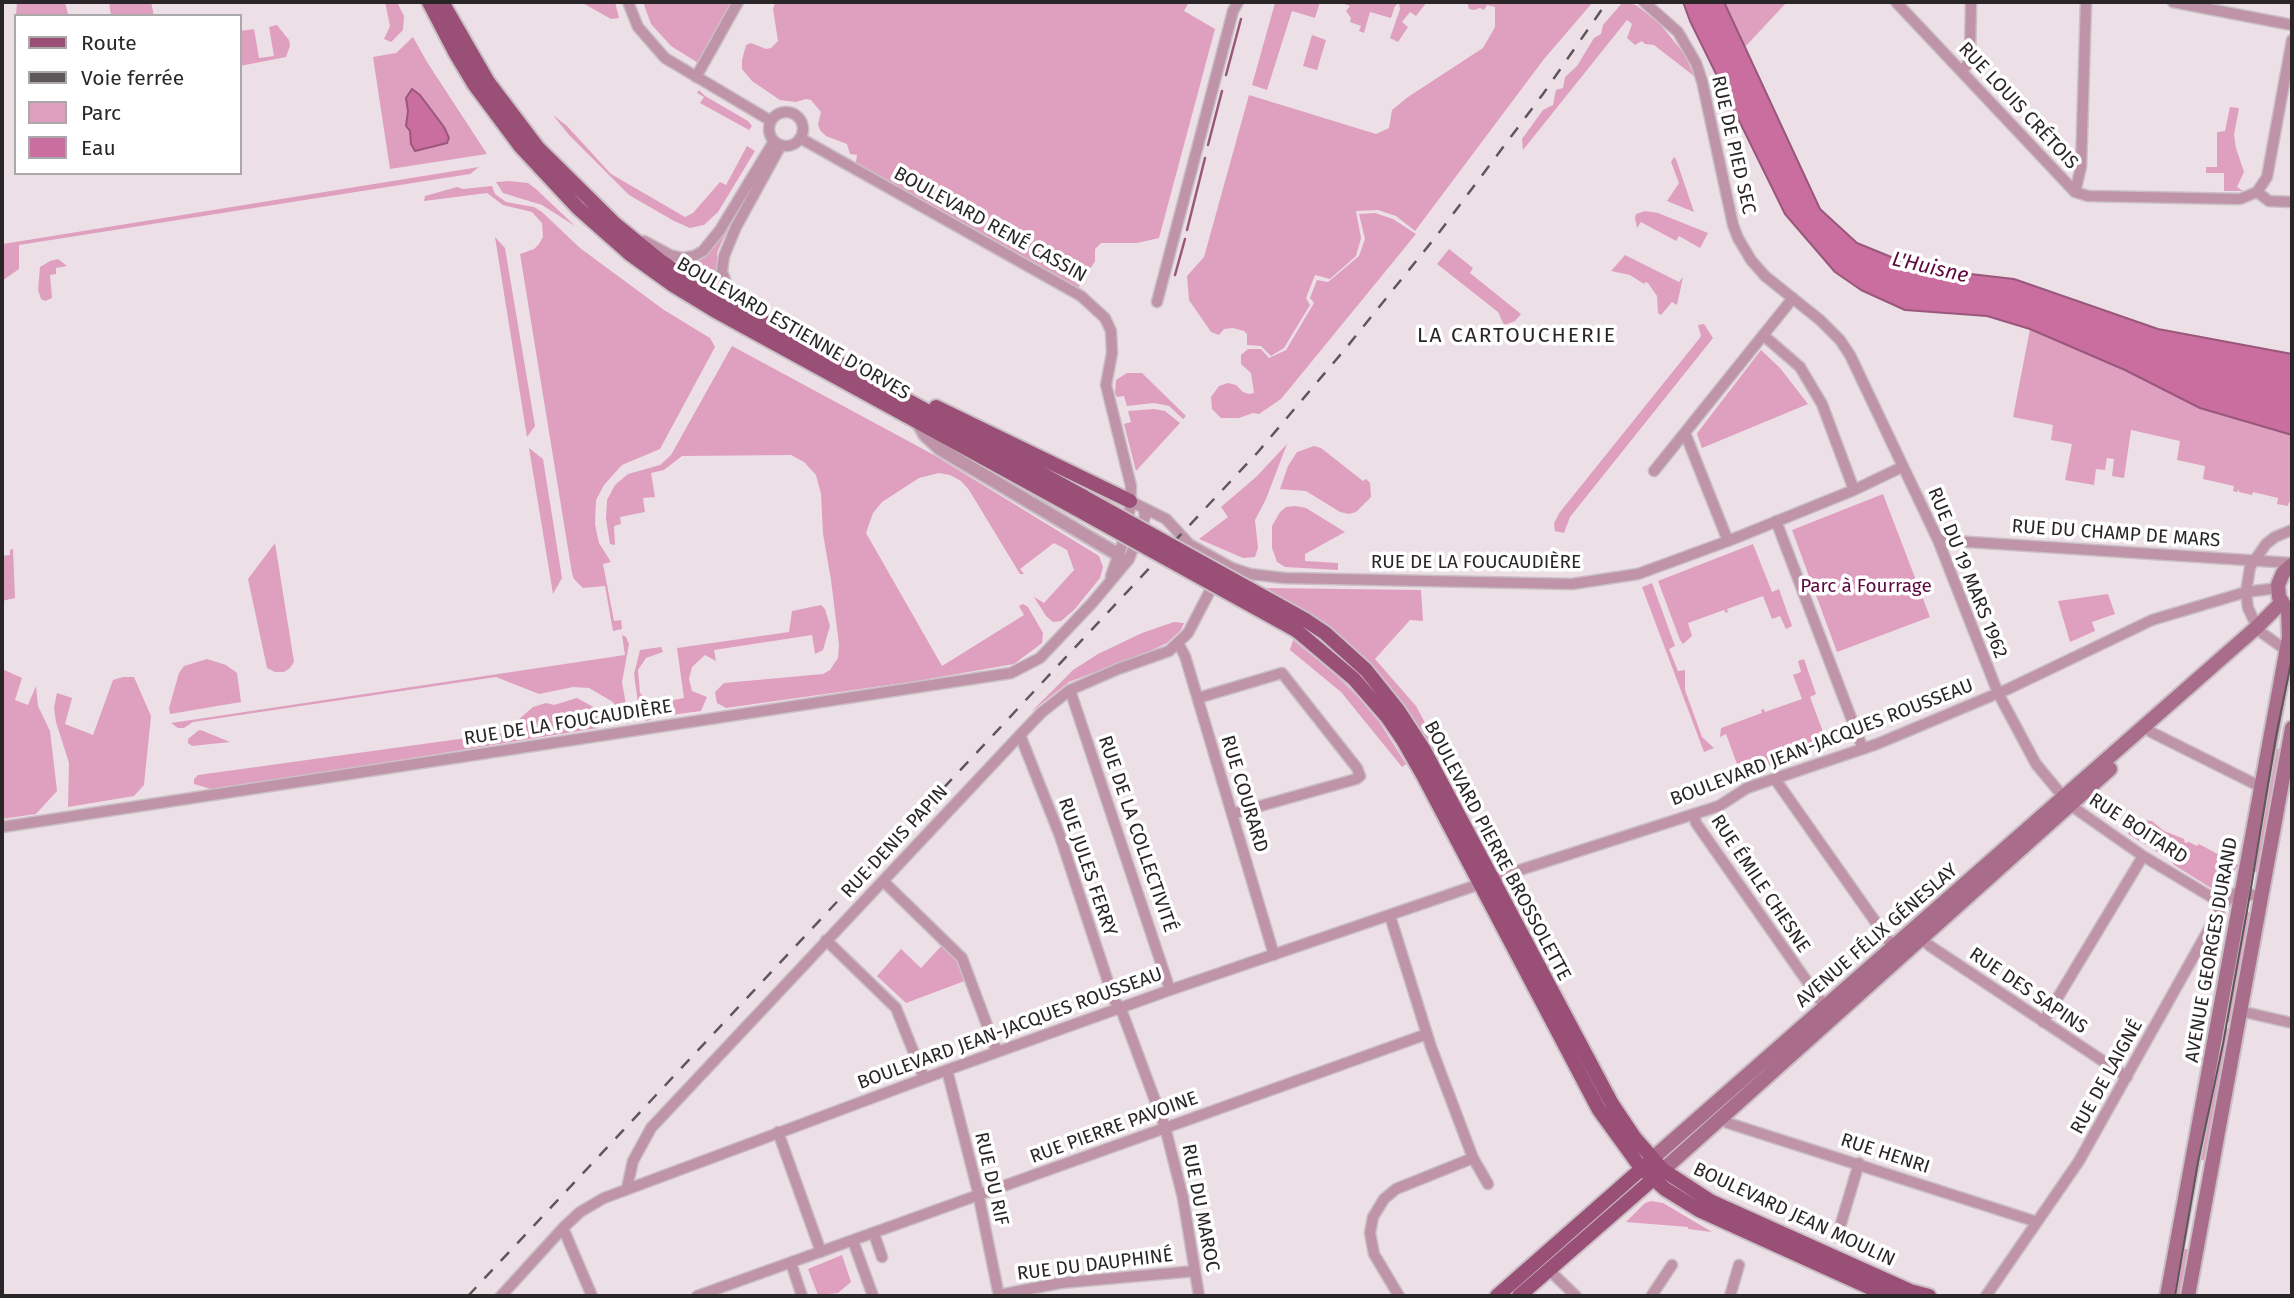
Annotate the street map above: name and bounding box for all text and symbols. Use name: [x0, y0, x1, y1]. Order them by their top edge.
legend: [14, 14, 242, 175]
text: Route: [81, 30, 137, 56]
street label: RUE LOUIS CRÉTOIS: [1953, 38, 2083, 174]
text: Voie ferrée: [81, 65, 184, 91]
street label: RUE DE PIED SEC: [1706, 73, 1760, 217]
text: Parc: [81, 100, 121, 126]
text: Eau: [81, 135, 116, 161]
street label: BOULEVARD RENÉ CASSIN: [889, 162, 1091, 288]
water label: L'Huisne: [1889, 247, 1971, 289]
street label: BOULEVARD ESTIENNE D'ORVES: [672, 253, 914, 405]
district label: LA CARTOUCHERIE: [1419, 323, 1615, 349]
street label: RUE DU 19 MARS 1962: [1922, 484, 2012, 662]
street label: RUE DU CHAMP DE MARS: [2011, 515, 2221, 553]
street label: RUE DE LA FOUCAUDIÈRE: [1371, 552, 1581, 574]
park label: Parc à Fourrage: [1800, 576, 1932, 598]
street label: BOULEVARD JEAN-JACQUES ROUSSEAU: [1667, 675, 1977, 811]
street label: RUE DE LA FOUCAUDIÈRE: [462, 695, 674, 751]
street label: BOULEVARD PIERRE BROSSOLETTE: [1419, 717, 1575, 985]
street label: RUE DE LA COLLECTIVITÉ: [1093, 733, 1181, 935]
street label: RUE COURARD: [1215, 733, 1273, 855]
street label: RUE DENIS PAPIN: [837, 781, 953, 903]
street label: RUE BOITARD: [2084, 789, 2192, 869]
street label: RUE JULES FERRY: [1053, 795, 1121, 939]
street label: RUE ÉMILE CHESNE: [1705, 811, 1815, 957]
street label: AVENUE GEORGES DURAND: [2181, 836, 2243, 1064]
street label: AVENUE FÉLIX GÉNESLAY: [1791, 859, 1963, 1013]
street label: RUE DES SAPINS: [1964, 943, 2092, 1039]
street label: BOULEVARD JEAN-JACQUES ROUSSEAU: [854, 963, 1166, 1095]
street label: RUE DE LAIGNÉ: [2066, 1016, 2148, 1138]
street label: RUE PIERRE PAVOINE: [1027, 1087, 1201, 1169]
street label: RUE HENRI: [1838, 1129, 1932, 1179]
street label: RUE DU RIF: [969, 1130, 1013, 1228]
street label: RUE DU MAROC: [1176, 1142, 1224, 1274]
street label: BOULEVARD JEAN MOULIN: [1689, 1158, 1899, 1272]
street label: RUE DU DAUPHINÉ: [1016, 1244, 1174, 1286]

